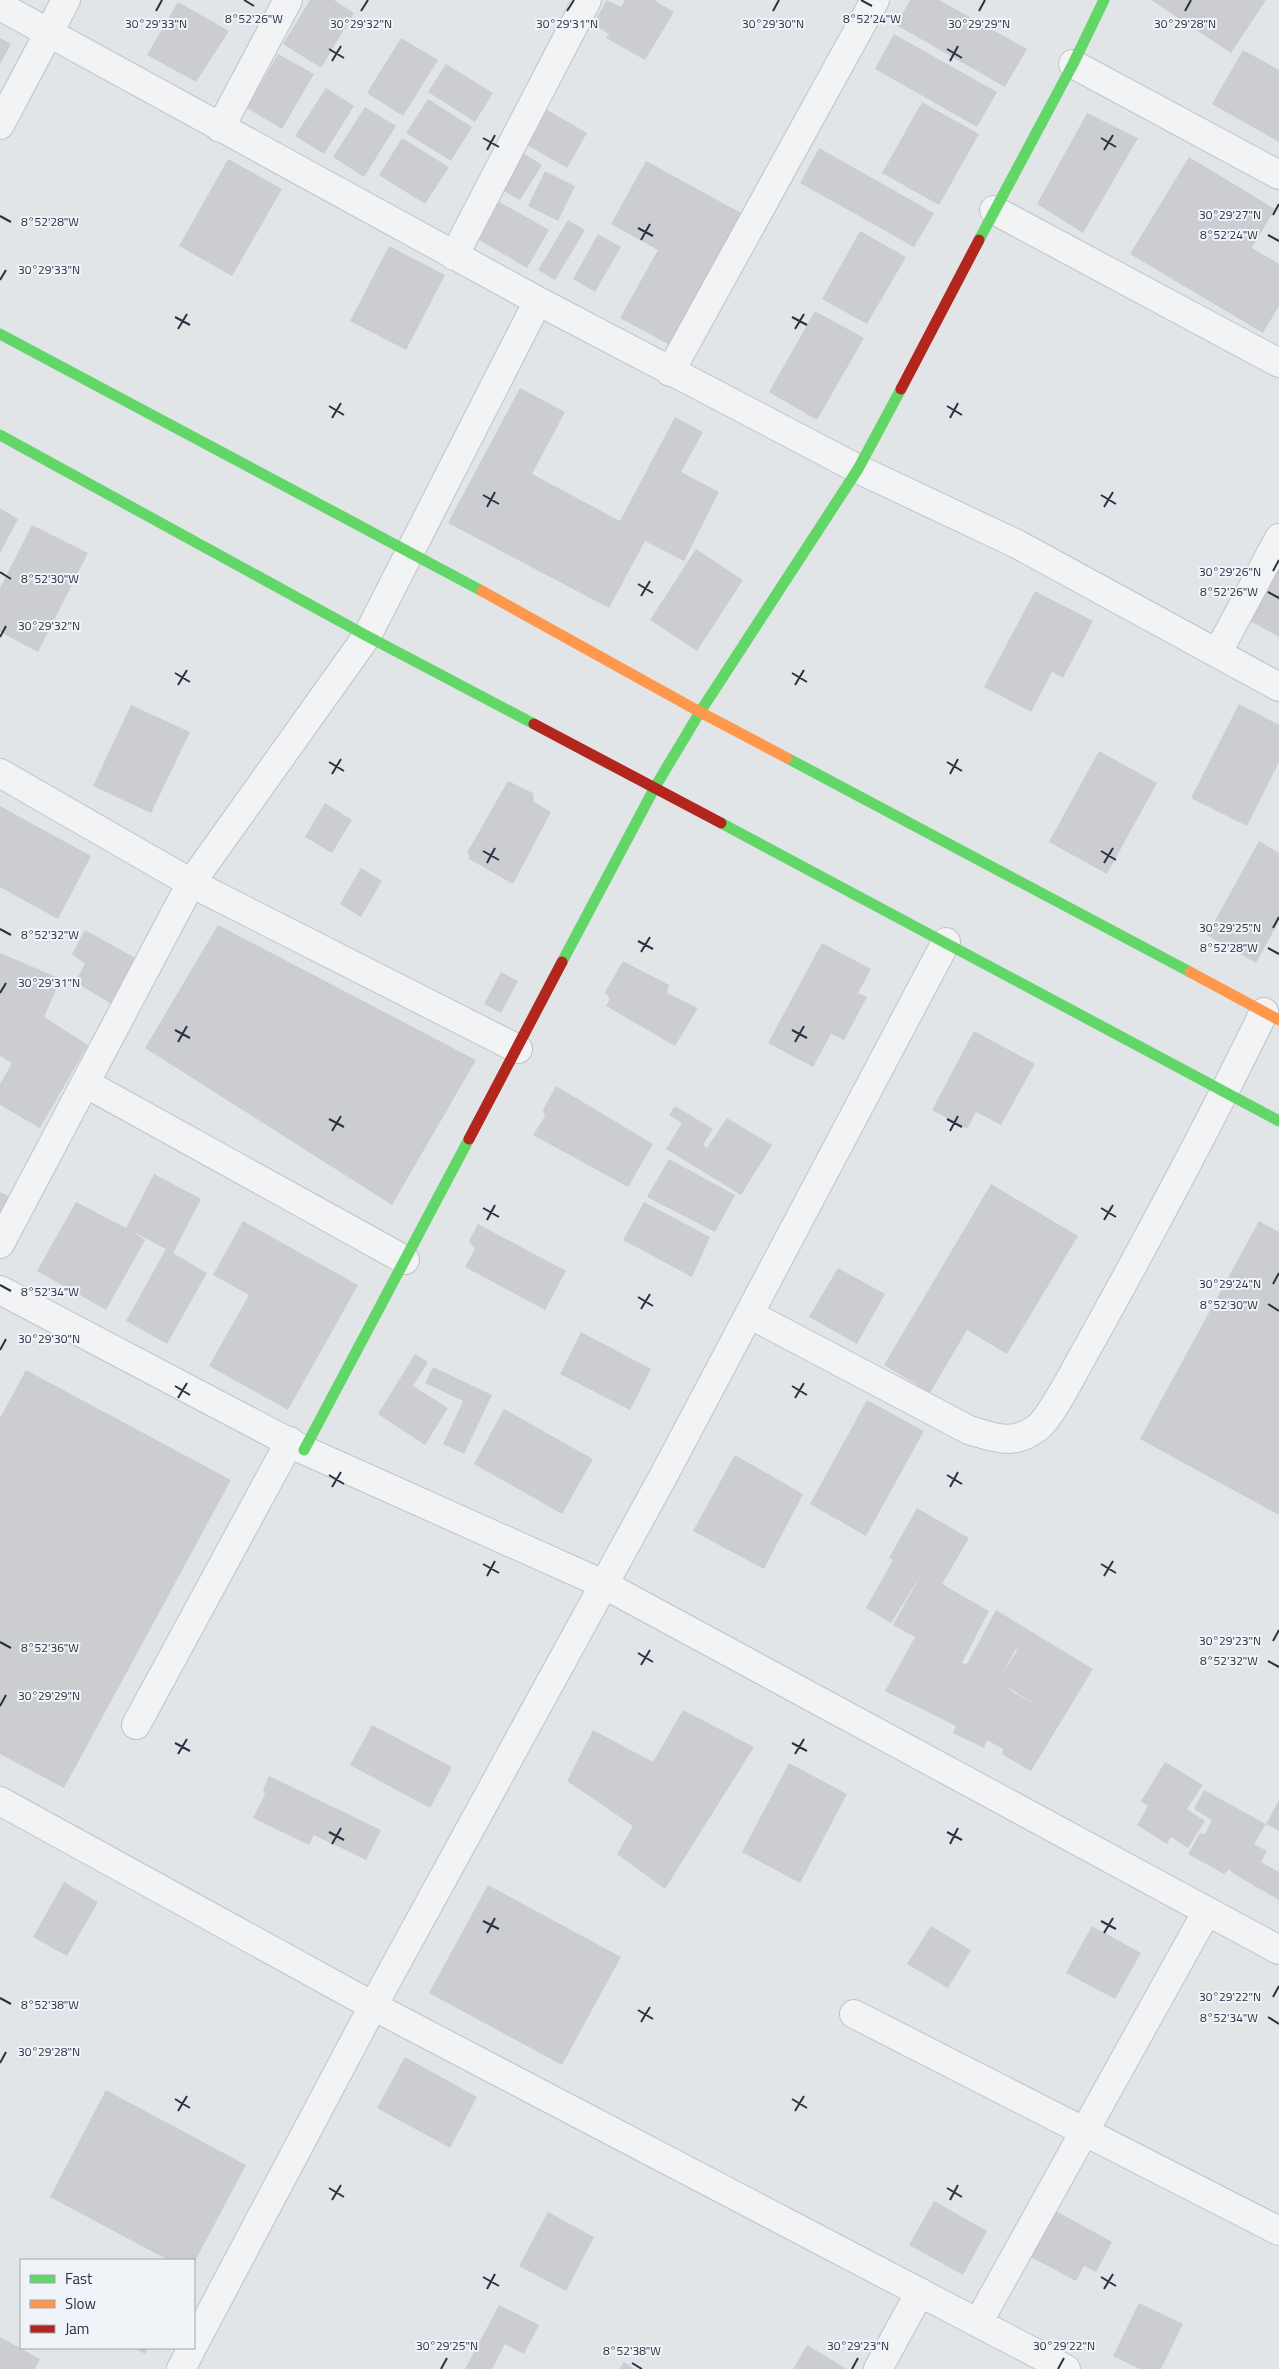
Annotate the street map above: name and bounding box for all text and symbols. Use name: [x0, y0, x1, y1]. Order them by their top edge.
text: 8°52'26"W: [225, 9, 283, 28]
text: 8°52'24"W: [843, 9, 901, 28]
text: 30°29'33"N: [125, 14, 187, 33]
text: 30°29'32"N: [330, 14, 392, 33]
text: 30°29'31"N: [536, 14, 598, 33]
text: 30°29'30"N: [742, 14, 804, 33]
text: 30°29'29"N: [948, 14, 1010, 33]
text: 30°29'28"N: [1154, 14, 1216, 33]
text: 30°29'27"N: [1199, 205, 1261, 224]
text: 8°52'28"W: [21, 212, 79, 231]
text: 8°52'24"W: [1200, 225, 1258, 244]
text: 30°29'33"N: [18, 260, 80, 279]
text: 30°29'26"N: [1199, 562, 1261, 581]
text: 8°52'30"W: [21, 569, 79, 588]
text: 8°52'26"W: [1200, 582, 1258, 601]
text: 30°29'32"N: [18, 616, 80, 635]
text: 30°29'25"N: [1199, 918, 1261, 937]
text: 8°52'32"W: [21, 925, 79, 944]
text: 8°52'28"W: [1200, 938, 1258, 957]
text: 30°29'31"N: [18, 973, 80, 992]
text: 30°29'24"N: [1199, 1274, 1261, 1293]
text: 8°52'34"W: [21, 1282, 79, 1301]
text: 8°52'30"W: [1200, 1295, 1258, 1314]
text: 30°29'30"N: [18, 1329, 80, 1348]
text: 30°29'23"N: [1199, 1631, 1261, 1650]
text: 8°52'36"W: [21, 1638, 79, 1657]
text: 8°52'32"W: [1200, 1651, 1258, 1670]
text: 30°29'29"N: [18, 1686, 80, 1705]
text: 30°29'22"N: [1199, 1987, 1261, 2006]
text: 8°52'38"W: [21, 1995, 79, 2014]
text: 8°52'34"W: [1200, 2008, 1258, 2027]
text: 30°29'28"N: [18, 2042, 80, 2061]
legend: [20, 2259, 195, 2349]
text: Fast: [65, 2267, 93, 2290]
text: Slow: [65, 2292, 96, 2315]
text: Jam: [65, 2317, 89, 2340]
text: 30°29'25"N: [416, 2336, 478, 2355]
text: 30°29'23"N: [827, 2336, 889, 2355]
text: 30°29'22"N: [1033, 2336, 1095, 2355]
text: 8°52'38"W: [603, 2341, 661, 2360]

